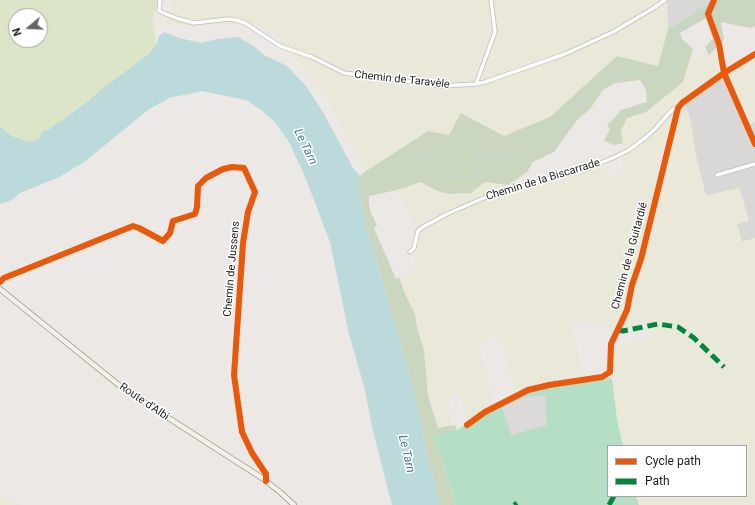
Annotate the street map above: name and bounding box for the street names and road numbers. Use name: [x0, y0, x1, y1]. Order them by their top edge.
street label: Chemin de Taravèle: [354, 68, 450, 92]
street label: Chemin de la Biscarrade: [484, 156, 602, 204]
street label: Chemin de la Guitardié: [609, 201, 651, 311]
street label: Chemin de Jussens: [221, 221, 243, 317]
street label: Route d'Albi: [116, 380, 172, 424]

